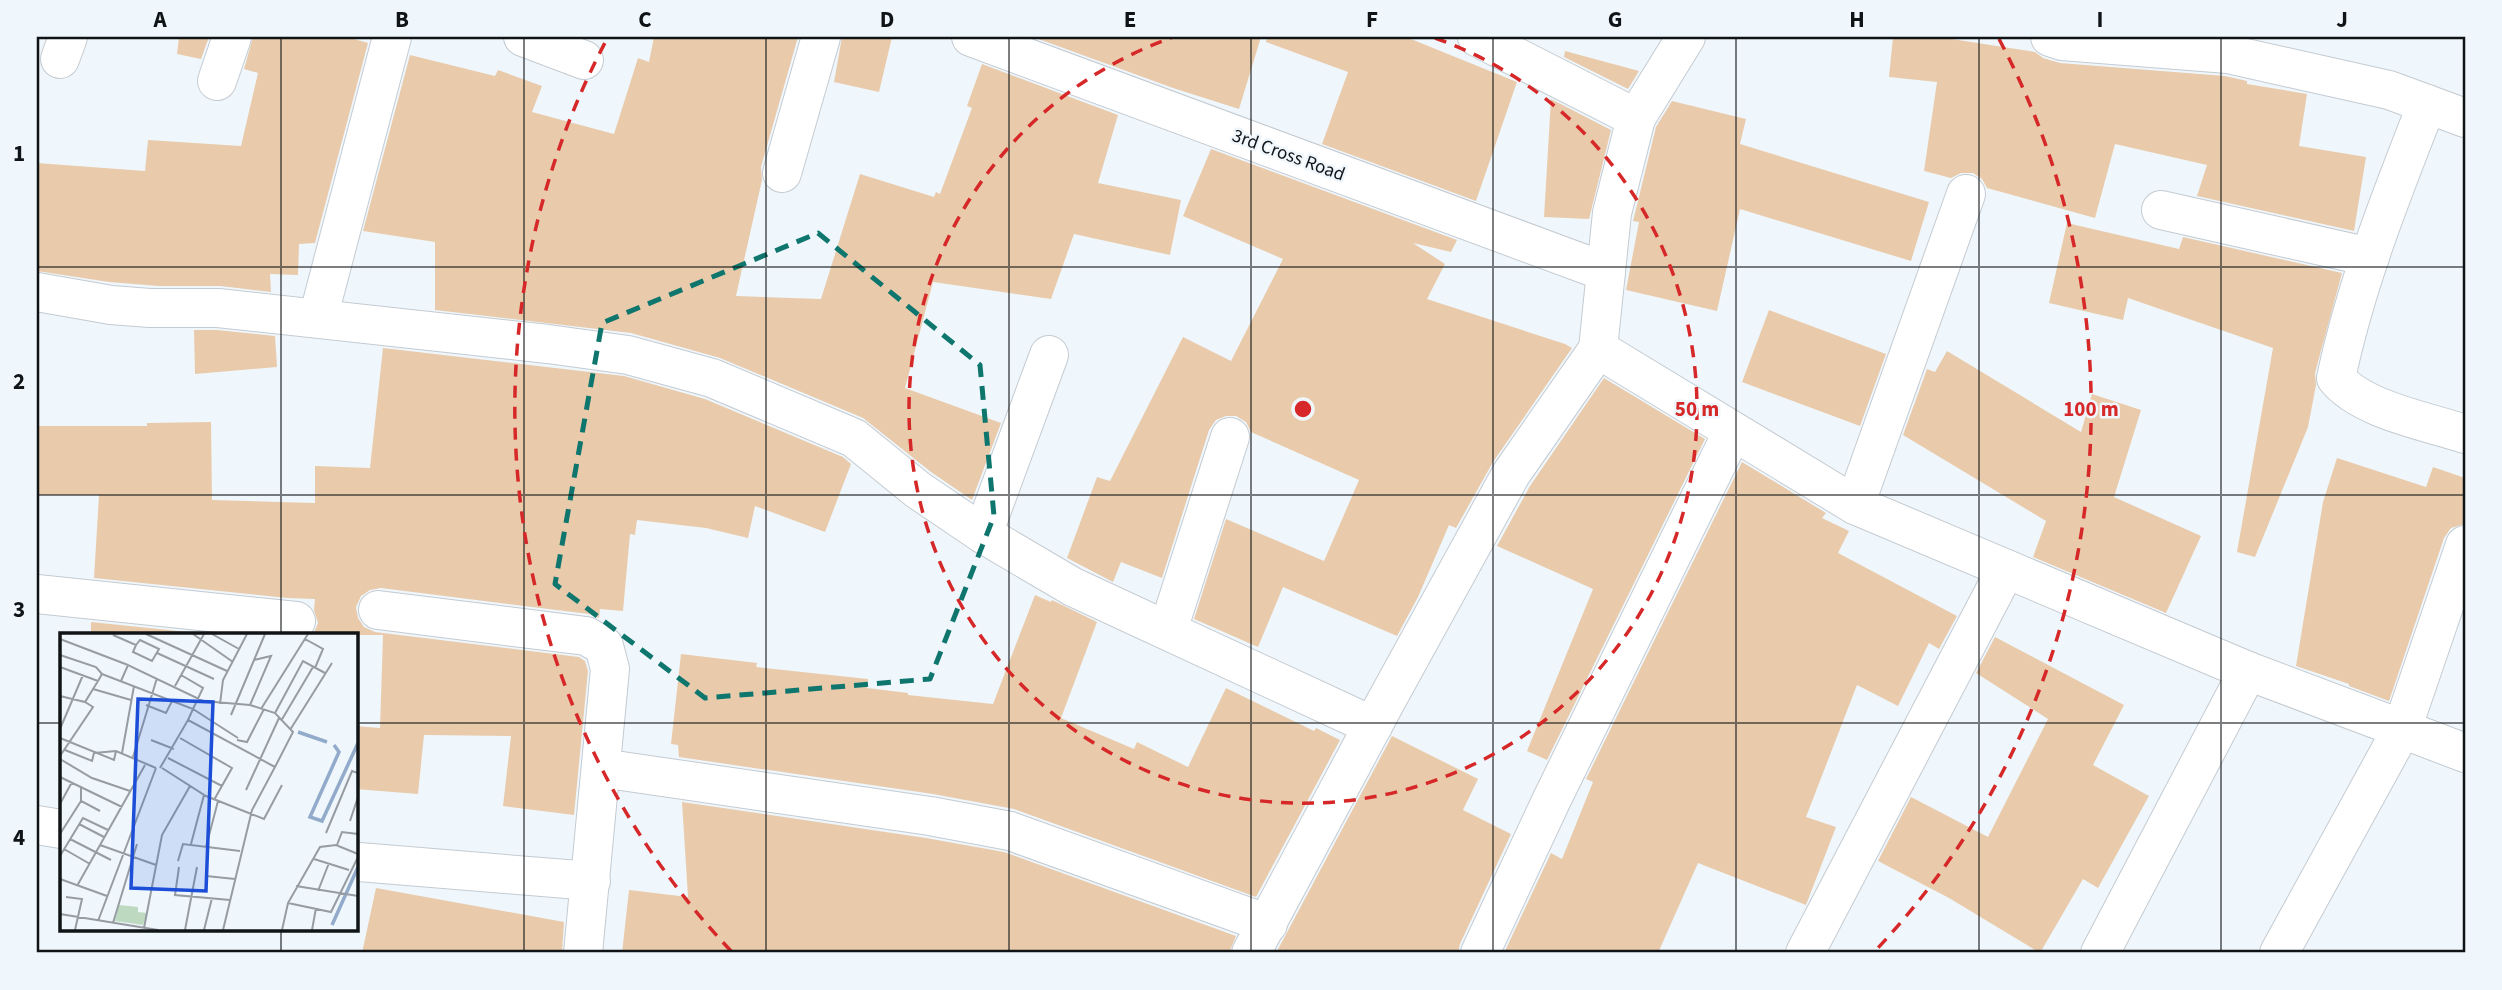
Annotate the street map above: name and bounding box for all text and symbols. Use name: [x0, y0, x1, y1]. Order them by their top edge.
text: A: [152, 3, 167, 36]
text: B: [395, 3, 409, 36]
text: C: [638, 3, 652, 36]
text: D: [880, 3, 894, 36]
text: E: [1124, 3, 1136, 36]
text: F: [1366, 3, 1378, 36]
text: G: [1608, 3, 1622, 36]
text: H: [1849, 3, 1865, 36]
text: I: [2097, 3, 2103, 36]
text: J: [2336, 3, 2348, 36]
street label: 3rd Cross Road: [1228, 123, 1349, 188]
text: 1: [13, 137, 25, 170]
text: 2: [13, 365, 25, 398]
text: 50 m: [1675, 394, 1719, 424]
text: 100 m: [2063, 394, 2119, 424]
centre of rings: [1291, 397, 1315, 421]
text: 3: [13, 593, 25, 626]
inset map: [60, 633, 357, 930]
text: 4: [13, 821, 25, 854]

